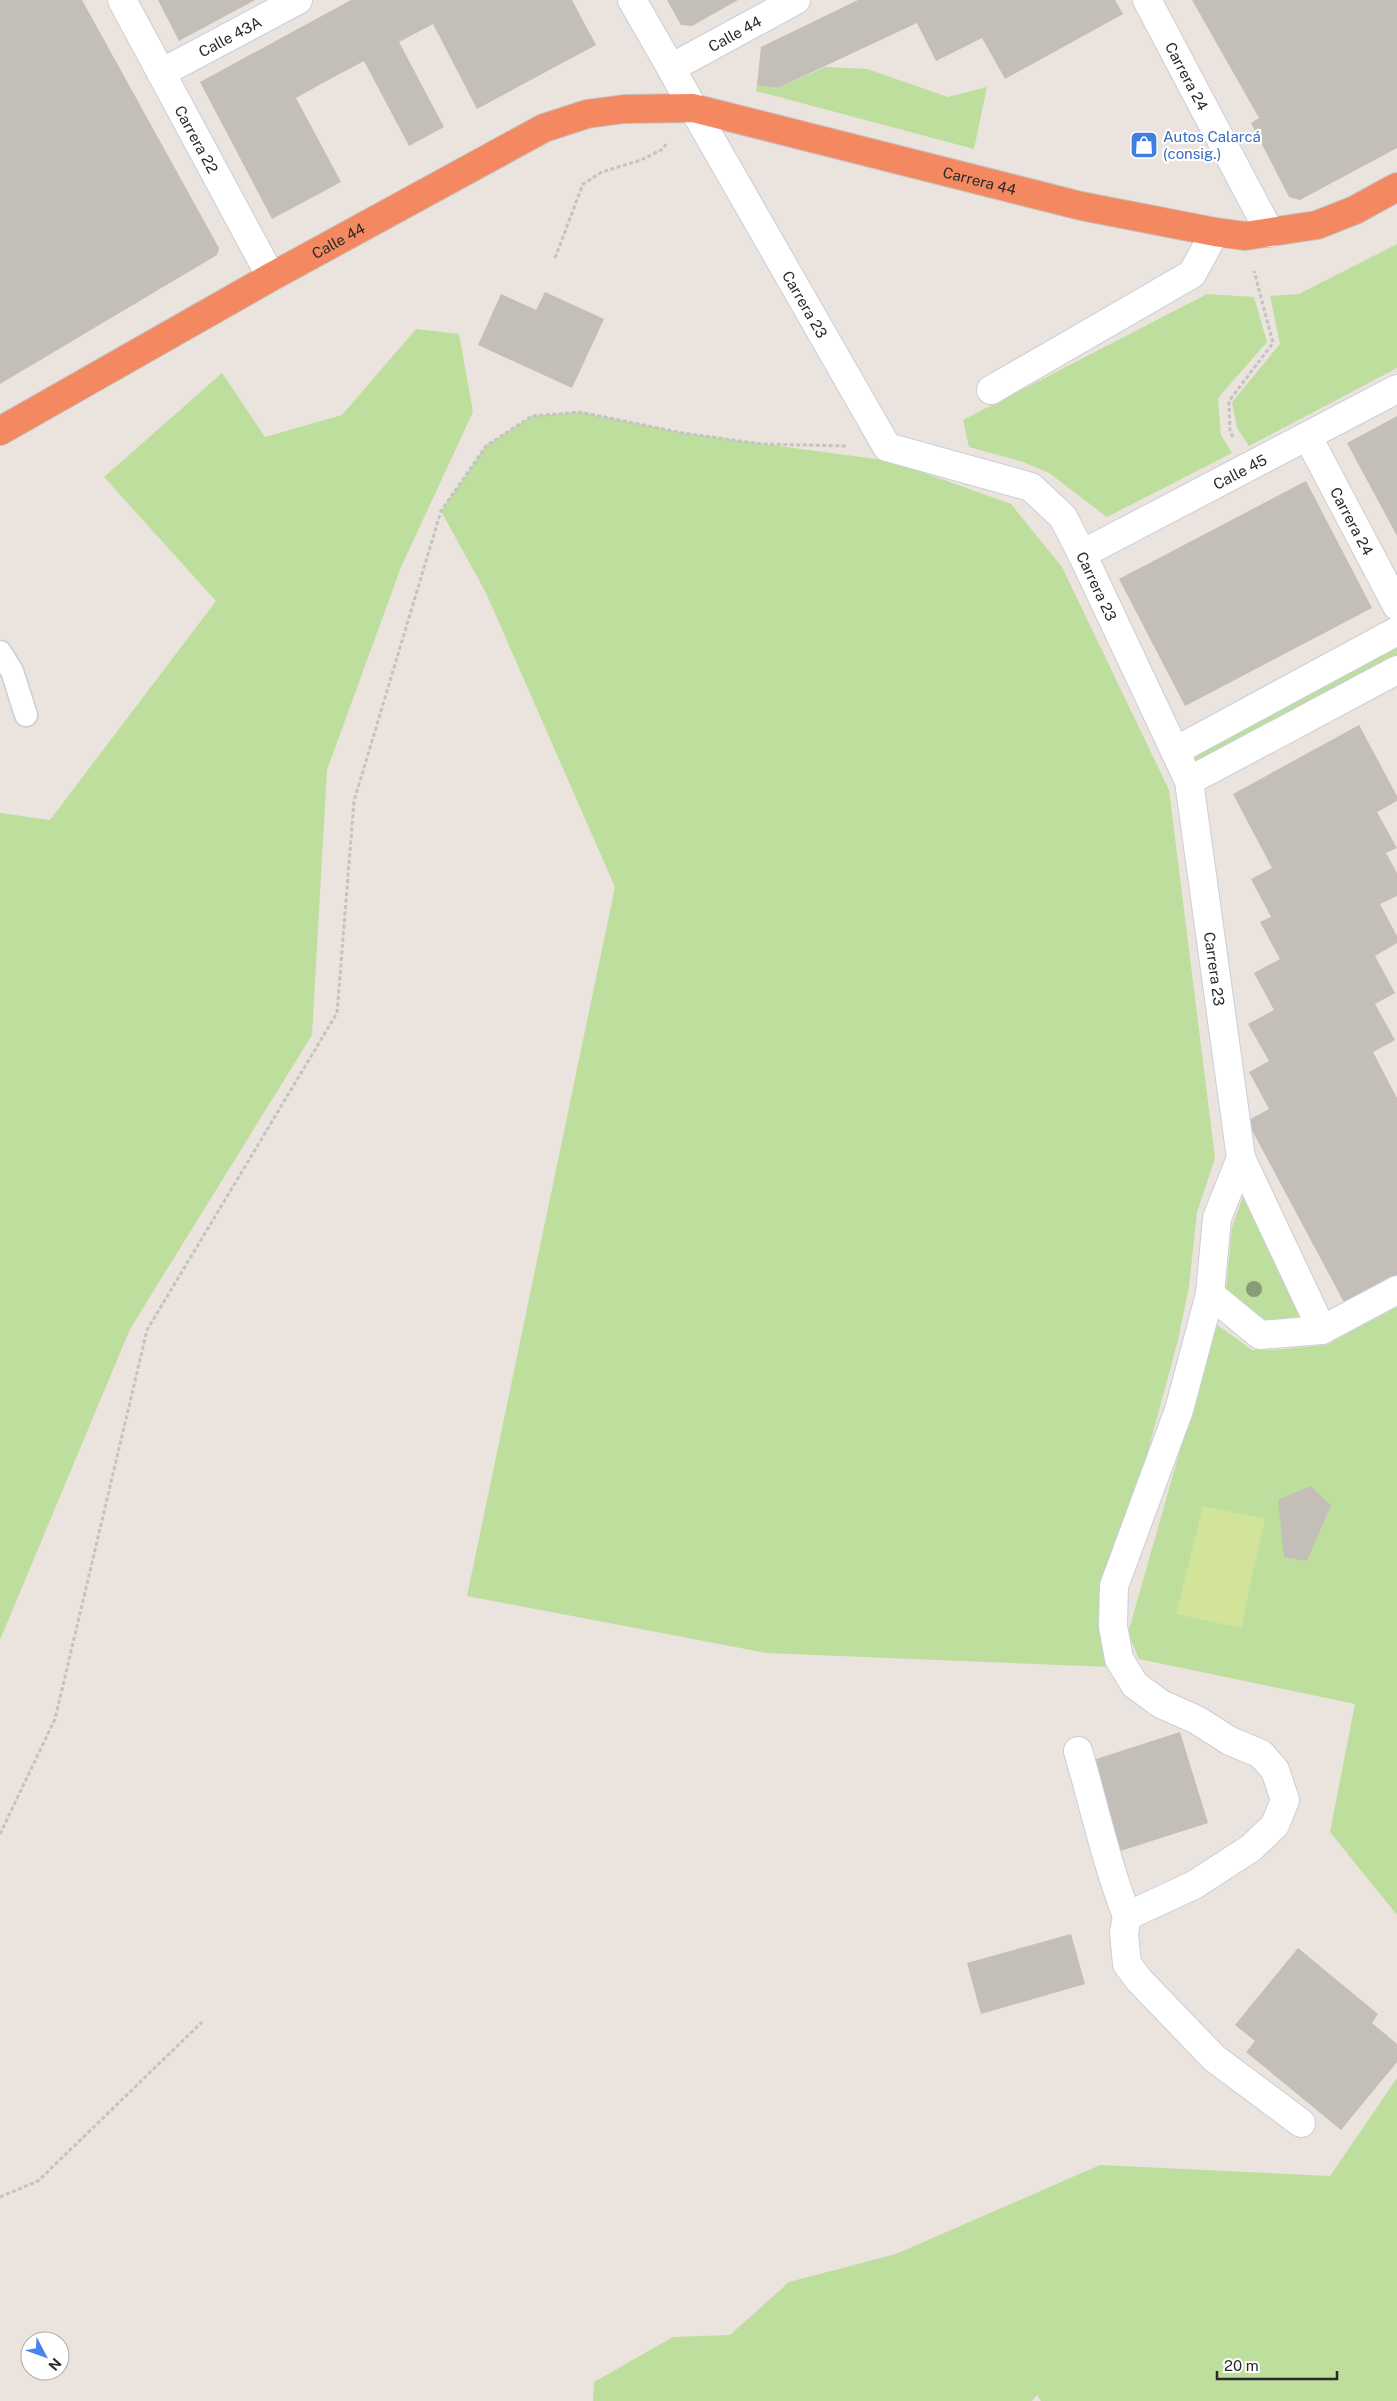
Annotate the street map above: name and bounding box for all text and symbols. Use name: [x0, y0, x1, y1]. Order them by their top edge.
street label: Calle 44: [705, 12, 764, 55]
street label: Calle 43A: [196, 13, 264, 60]
street label: Carrera 24: [1162, 39, 1212, 113]
street label: Carrera 22: [172, 102, 222, 176]
place label: Autos Calarcá (consig.): [1163, 128, 1261, 162]
shop icon: Autos Calarcá (consig.): [1129, 130, 1159, 160]
street label: Carrera 44: [941, 163, 1018, 198]
street label: Calle 44: [308, 219, 367, 262]
street label: Carrera 23: [779, 268, 831, 341]
street label: Calle 45: [1210, 450, 1269, 492]
street label: Carrera 24: [1327, 484, 1377, 558]
street label: Carrera 23: [1074, 549, 1121, 623]
street label: Carrera 23: [1201, 931, 1228, 1007]
north arrow: [20, 2331, 70, 2381]
scale bar: [1217, 2348, 1337, 2380]
text: N: [45, 2355, 64, 2374]
text: 20 m: [1224, 2357, 1259, 2374]

